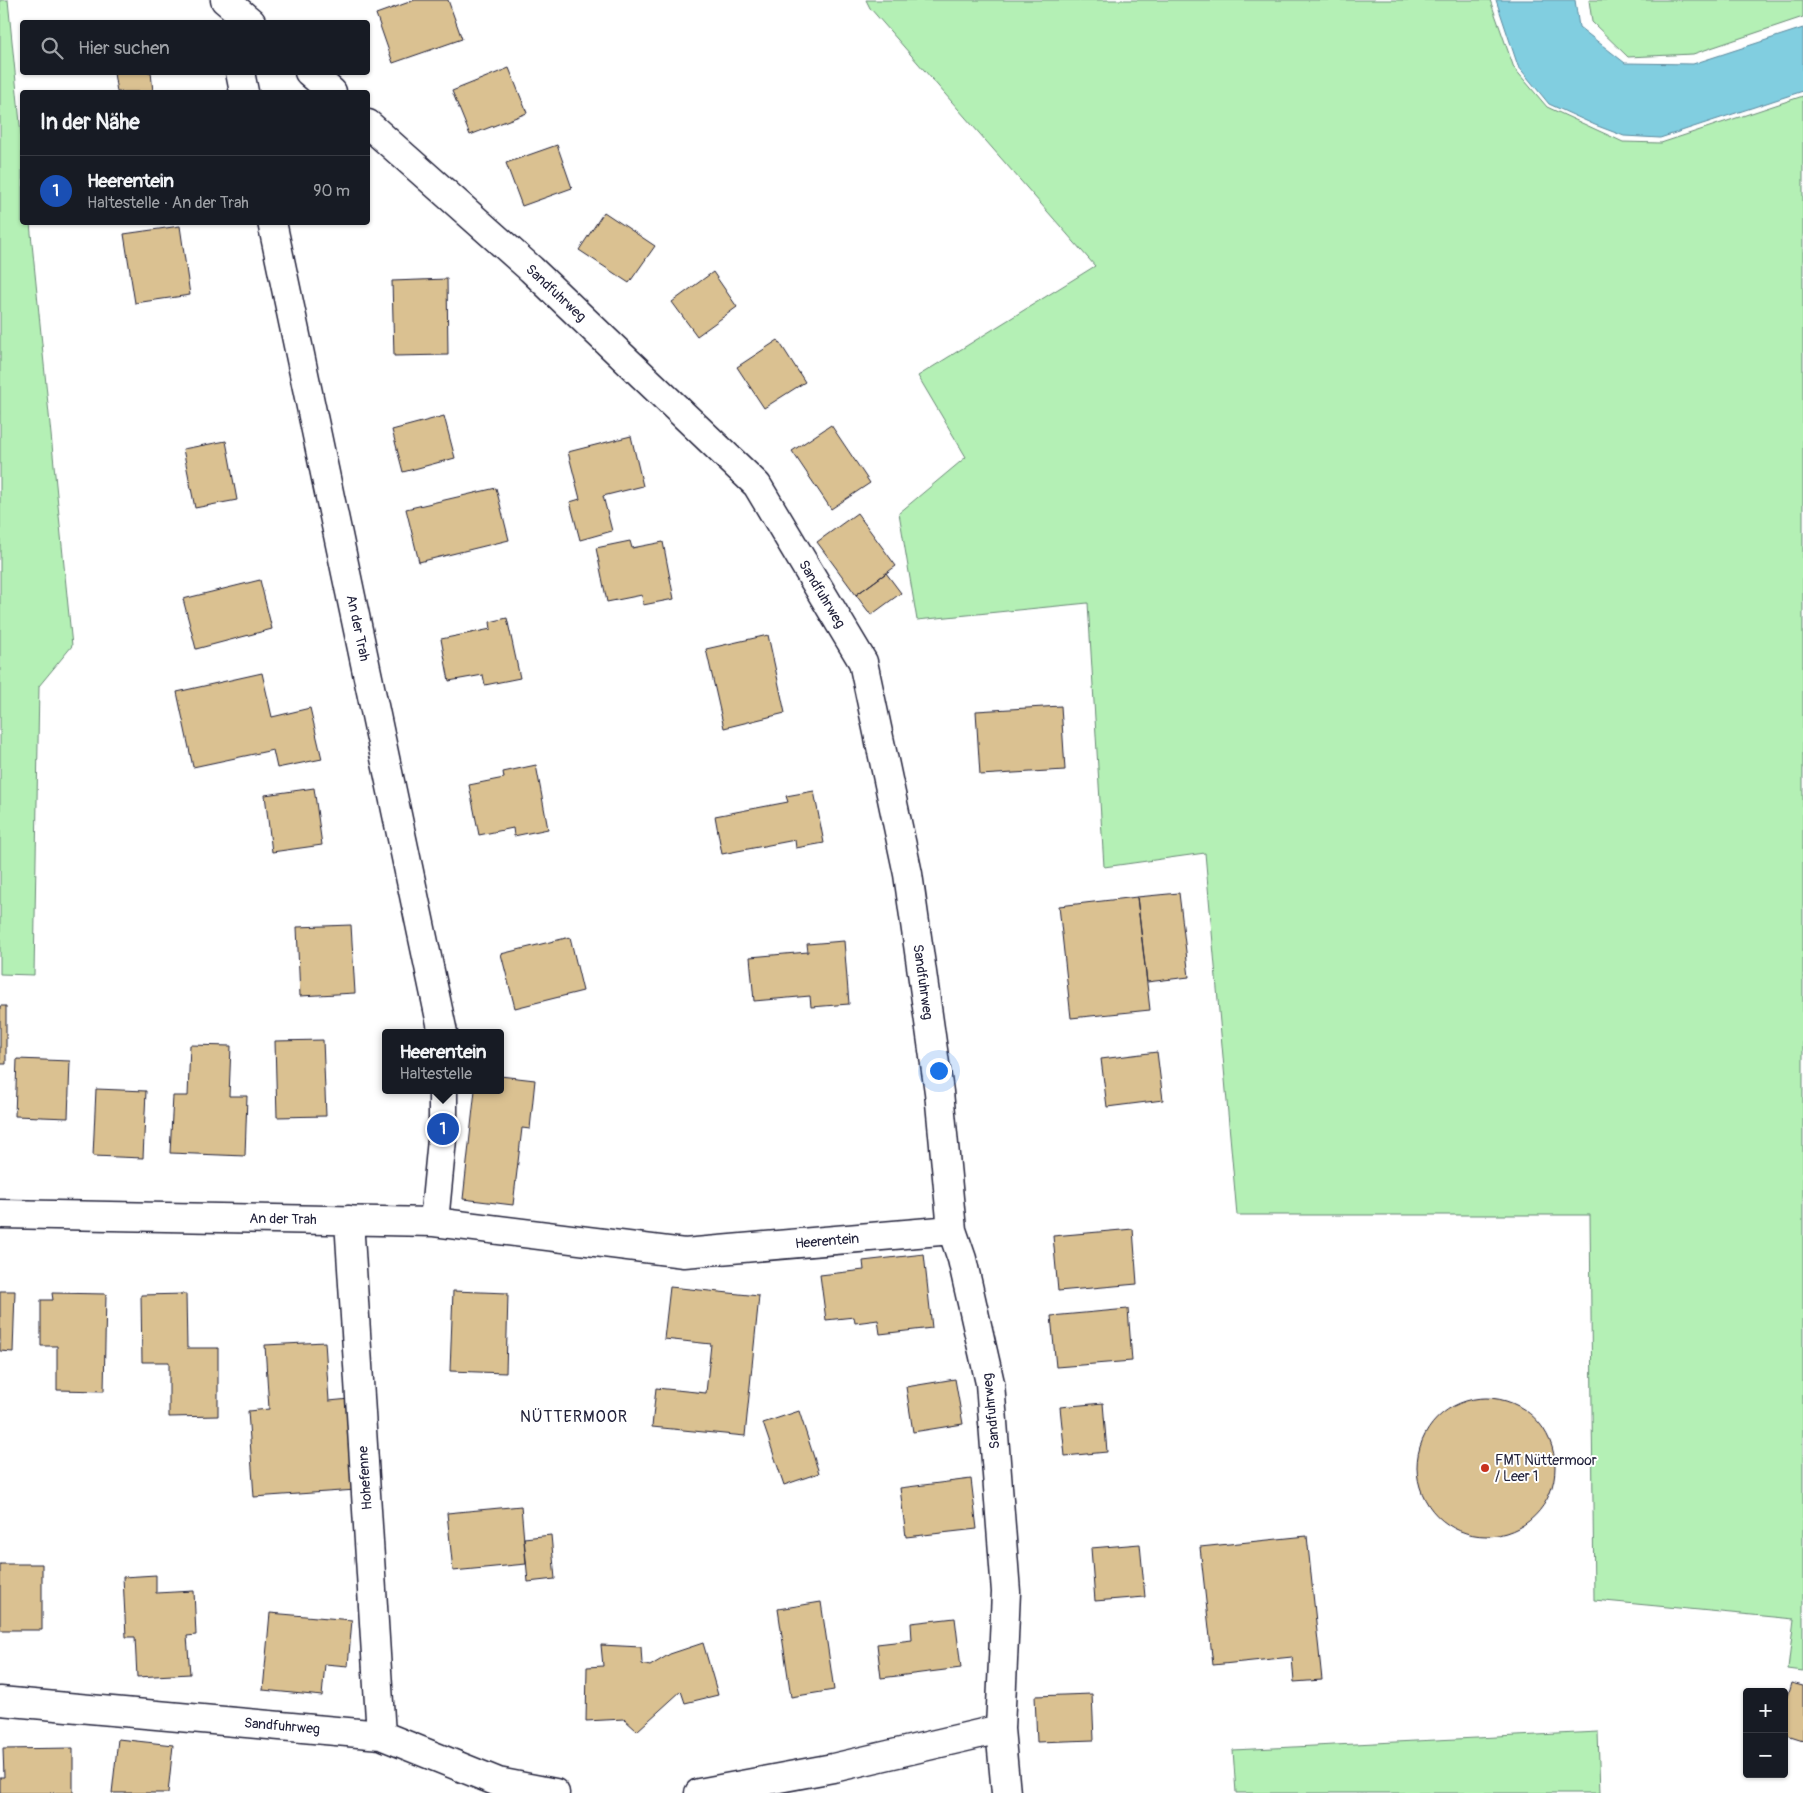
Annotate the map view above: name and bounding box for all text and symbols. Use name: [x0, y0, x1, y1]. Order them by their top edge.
search box: [20, 20, 370, 75]
icon: search: [38, 34, 66, 62]
text: Hier suchen: [78, 36, 170, 60]
text: In der Nähe: [40, 109, 140, 136]
text: Heerentein: [87, 169, 174, 193]
text: 1: [53, 181, 59, 201]
text: 90 m: [313, 181, 350, 201]
text: Haltestelle · An der Trah: [87, 193, 249, 213]
street label: Sandfuhrweg: [522, 261, 590, 325]
street label: Sandfuhrweg: [795, 557, 849, 631]
street label: An der Trah: [343, 593, 373, 663]
street label: Sandfuhrweg: [909, 943, 937, 1021]
popup: [382, 1029, 504, 1094]
text: Heerentein: [400, 1040, 486, 1064]
your location: [926, 1058, 952, 1084]
text: Haltestelle: [400, 1064, 472, 1084]
pin: 1: [427, 1110, 459, 1148]
street label: An der Trah: [249, 1210, 317, 1228]
street label: Heerentein: [794, 1230, 860, 1252]
street label: Sandfuhrweg: [979, 1372, 1003, 1450]
district label: NÜTTERMOOR: [520, 1407, 628, 1427]
street label: Hohefenne: [354, 1445, 376, 1511]
place label: FMT Nüttermoor / Leer 1: [1495, 1452, 1597, 1485]
marker: FMT Nüttermoor / Leer 1: [1479, 1462, 1491, 1474]
map controls: [1743, 1688, 1788, 1778]
button: +: [1743, 1688, 1788, 1733]
street label: Sandfuhrweg: [243, 1714, 321, 1738]
button: −: [1743, 1733, 1788, 1778]

